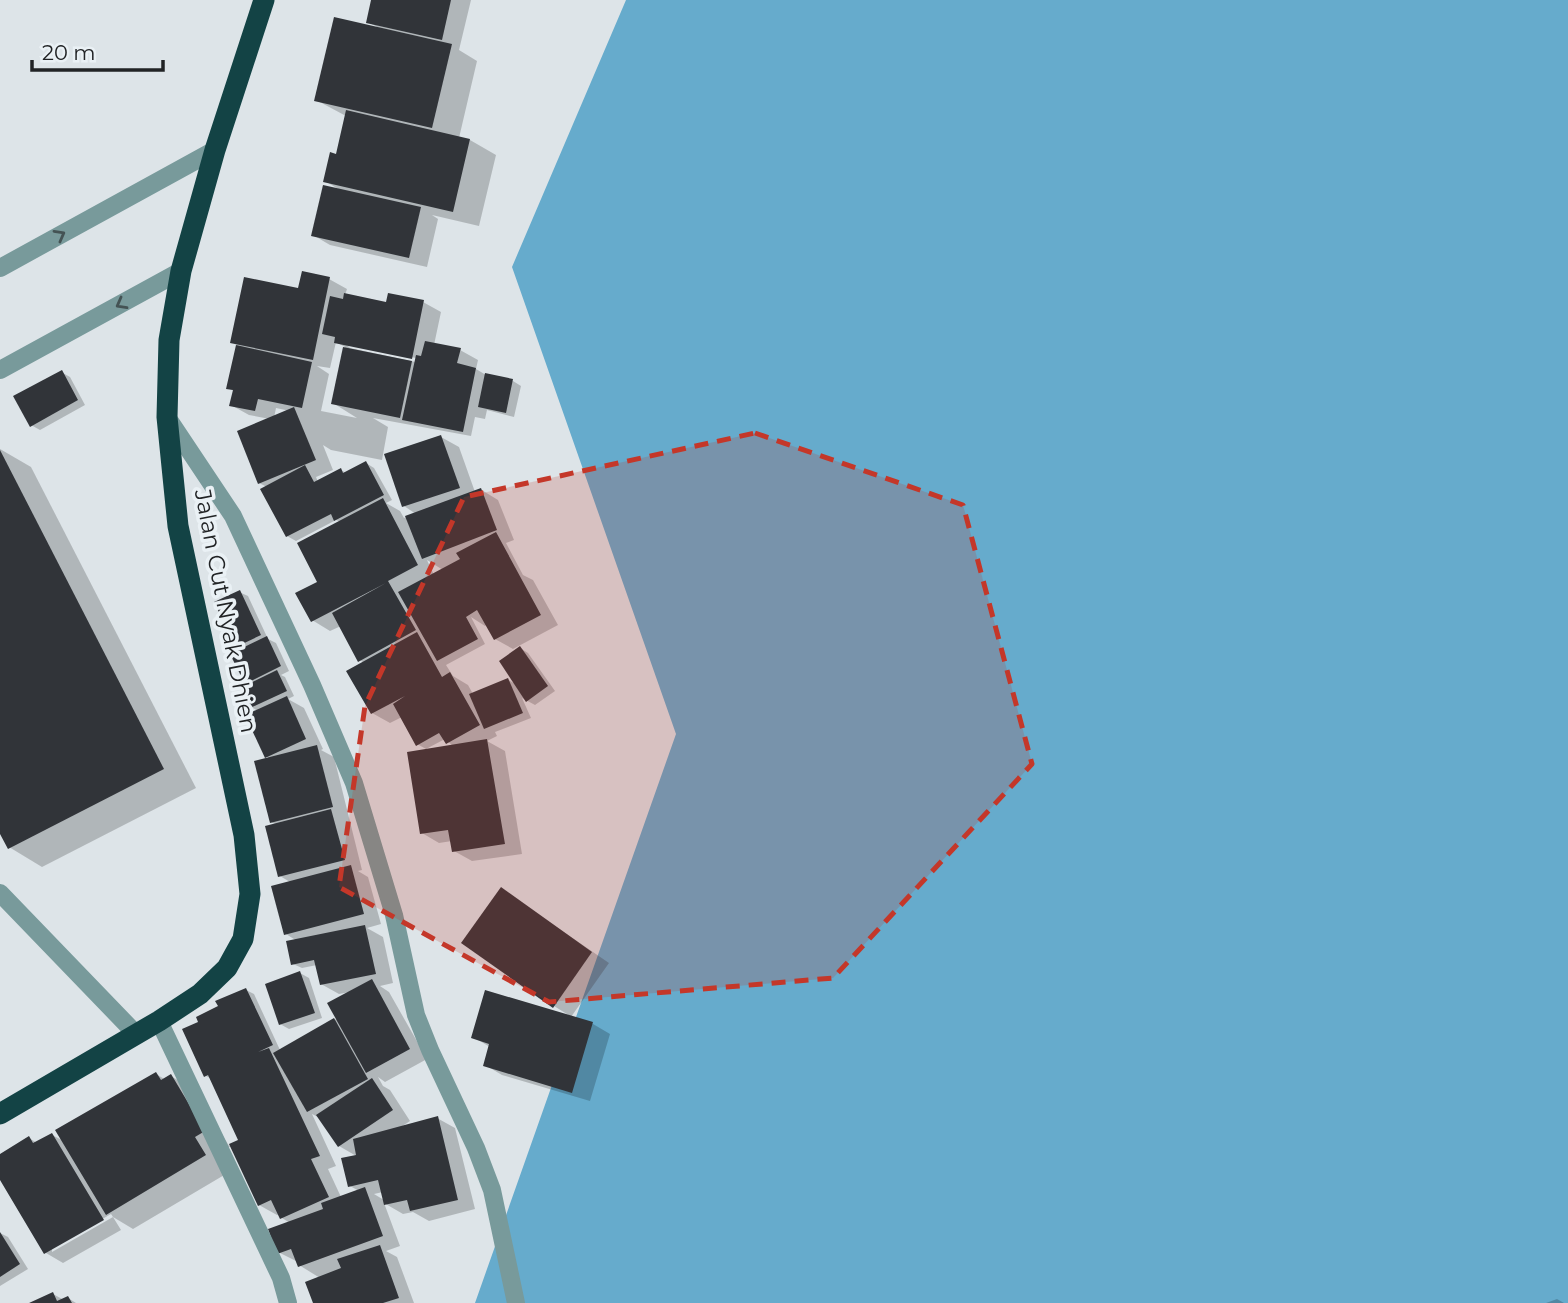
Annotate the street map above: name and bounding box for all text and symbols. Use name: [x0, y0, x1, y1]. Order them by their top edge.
scale bar: [32, 28, 163, 72]
text: 20 m: [42, 40, 96, 65]
one-way arrow: [53, 230, 65, 243]
one-way arrow: [116, 296, 129, 309]
street label: Jalan Cut Nyak Dhien: [188, 486, 263, 735]

